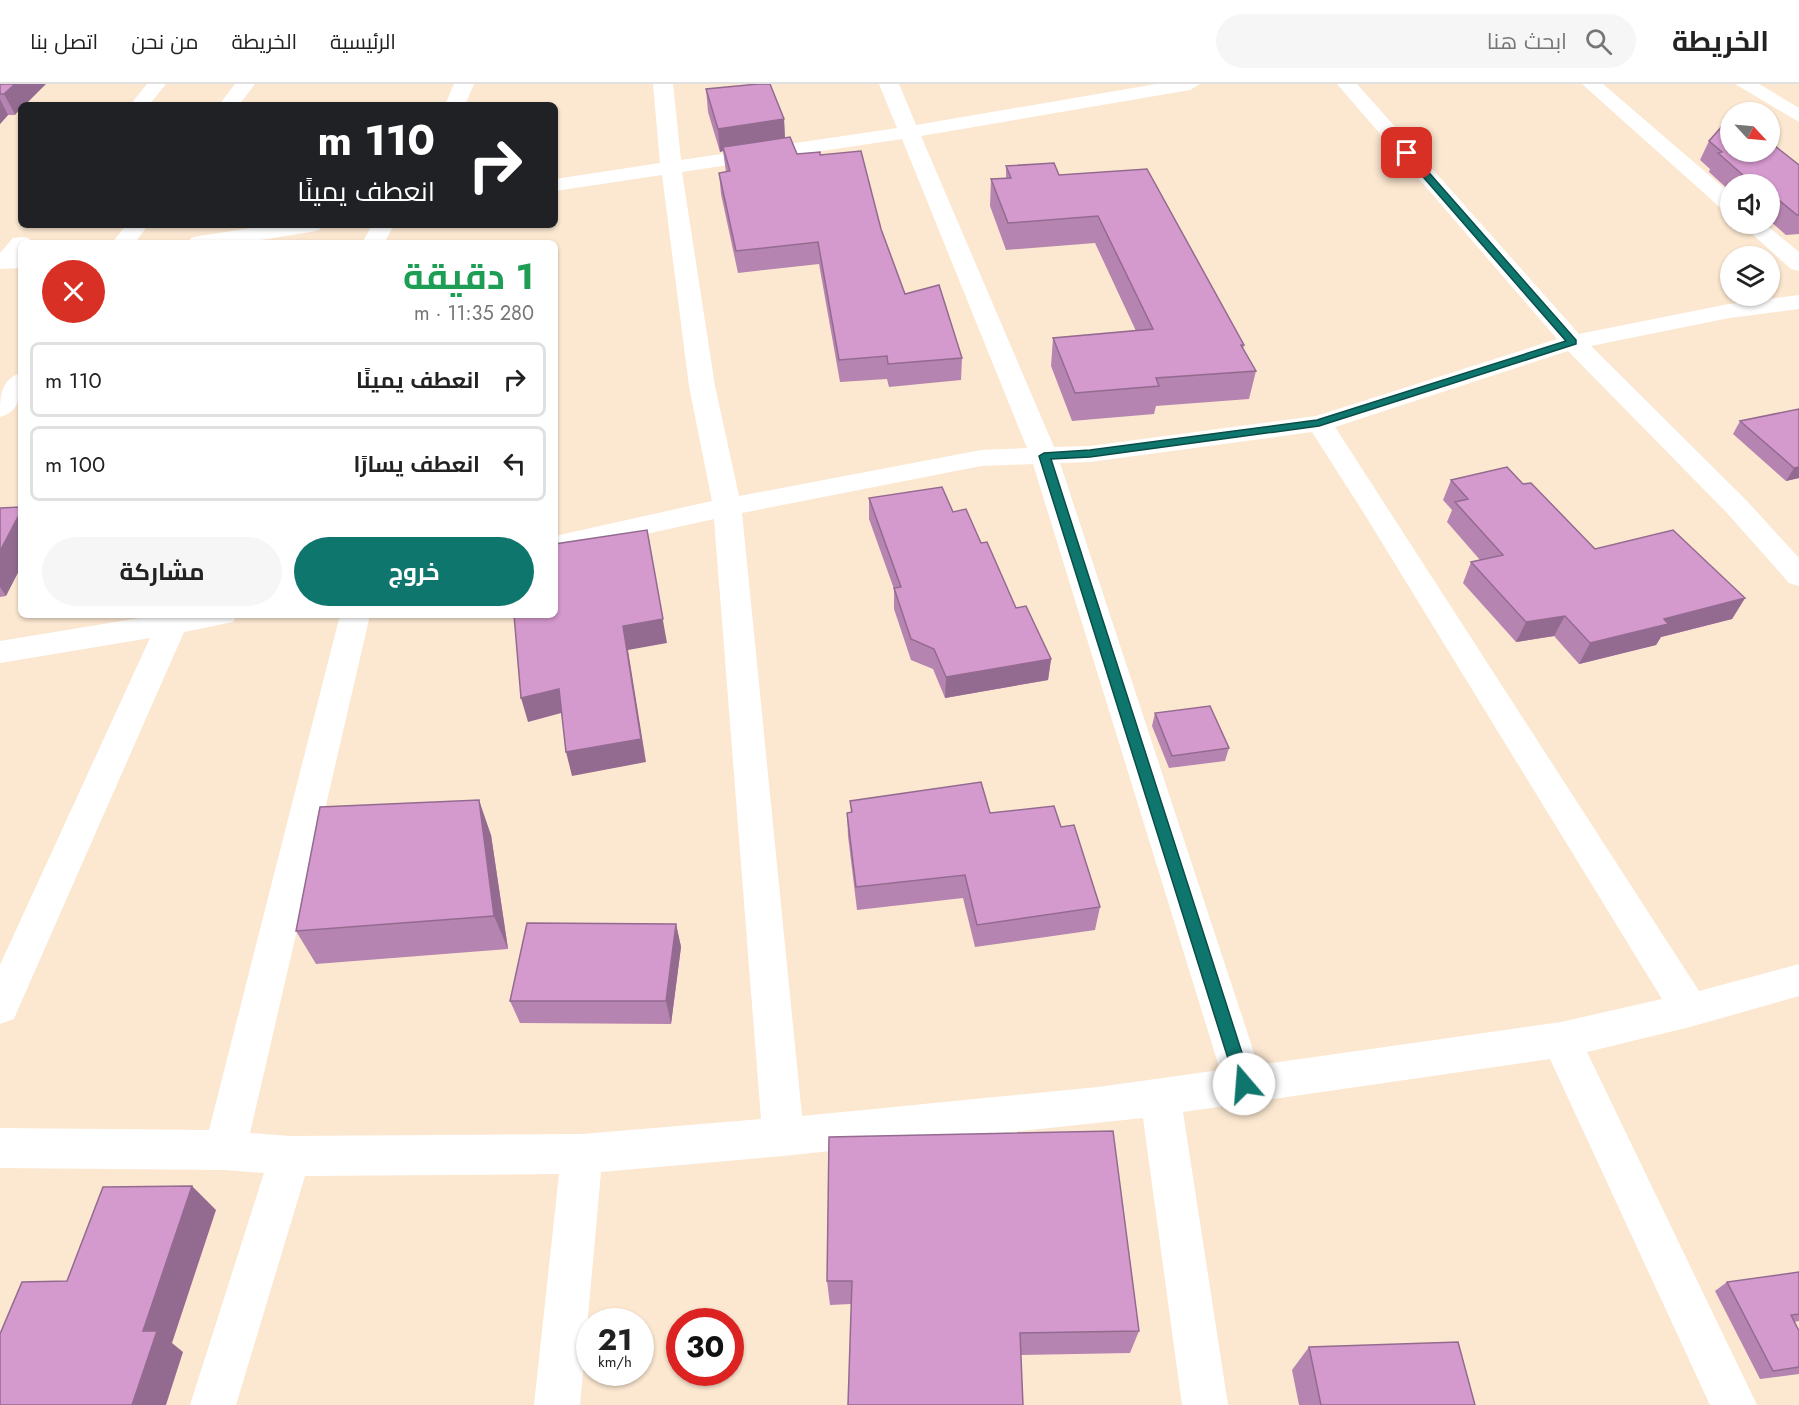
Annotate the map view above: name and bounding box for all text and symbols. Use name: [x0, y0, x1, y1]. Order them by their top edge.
search box: [1216, 14, 1636, 68]
text: الخريطة: [1672, 21, 1769, 62]
text: ابحث هنا: [1487, 25, 1567, 57]
icon: search: [1582, 25, 1615, 58]
text: اتصل بنا: [30, 27, 98, 57]
text: من نحن: [131, 27, 199, 57]
text: الخريطة: [232, 27, 297, 57]
text: الرئيسية: [330, 27, 396, 57]
north arrow: [1720, 102, 1780, 162]
map controls: [1720, 102, 1780, 306]
text: 110 m: [317, 110, 435, 171]
icon: right: [456, 126, 534, 204]
pin: [1381, 127, 1432, 178]
icon: arrive: [1390, 136, 1423, 169]
text: انعطف يمينًا: [297, 172, 435, 211]
button: sound: [1720, 174, 1780, 234]
button: layers: [1720, 246, 1780, 306]
text: 1 دقيقة: [403, 250, 534, 302]
button: close: [42, 260, 105, 323]
text: 280 m · 11:35: [414, 299, 534, 328]
icon: right: [498, 363, 531, 396]
text: 110 m: [45, 364, 102, 396]
text: انعطف يمينًا: [356, 364, 480, 396]
icon: left: [498, 447, 531, 480]
text: 100 m: [45, 448, 105, 480]
text: انعطف يسارًا: [353, 448, 480, 480]
button: مشاركة: [42, 537, 282, 606]
button: خروج: [294, 537, 534, 606]
position arrow: [1212, 1052, 1276, 1116]
speed limit sign: 30: [666, 1308, 744, 1386]
text: 21: [598, 1318, 632, 1361]
text: km/h: [598, 1351, 632, 1373]

